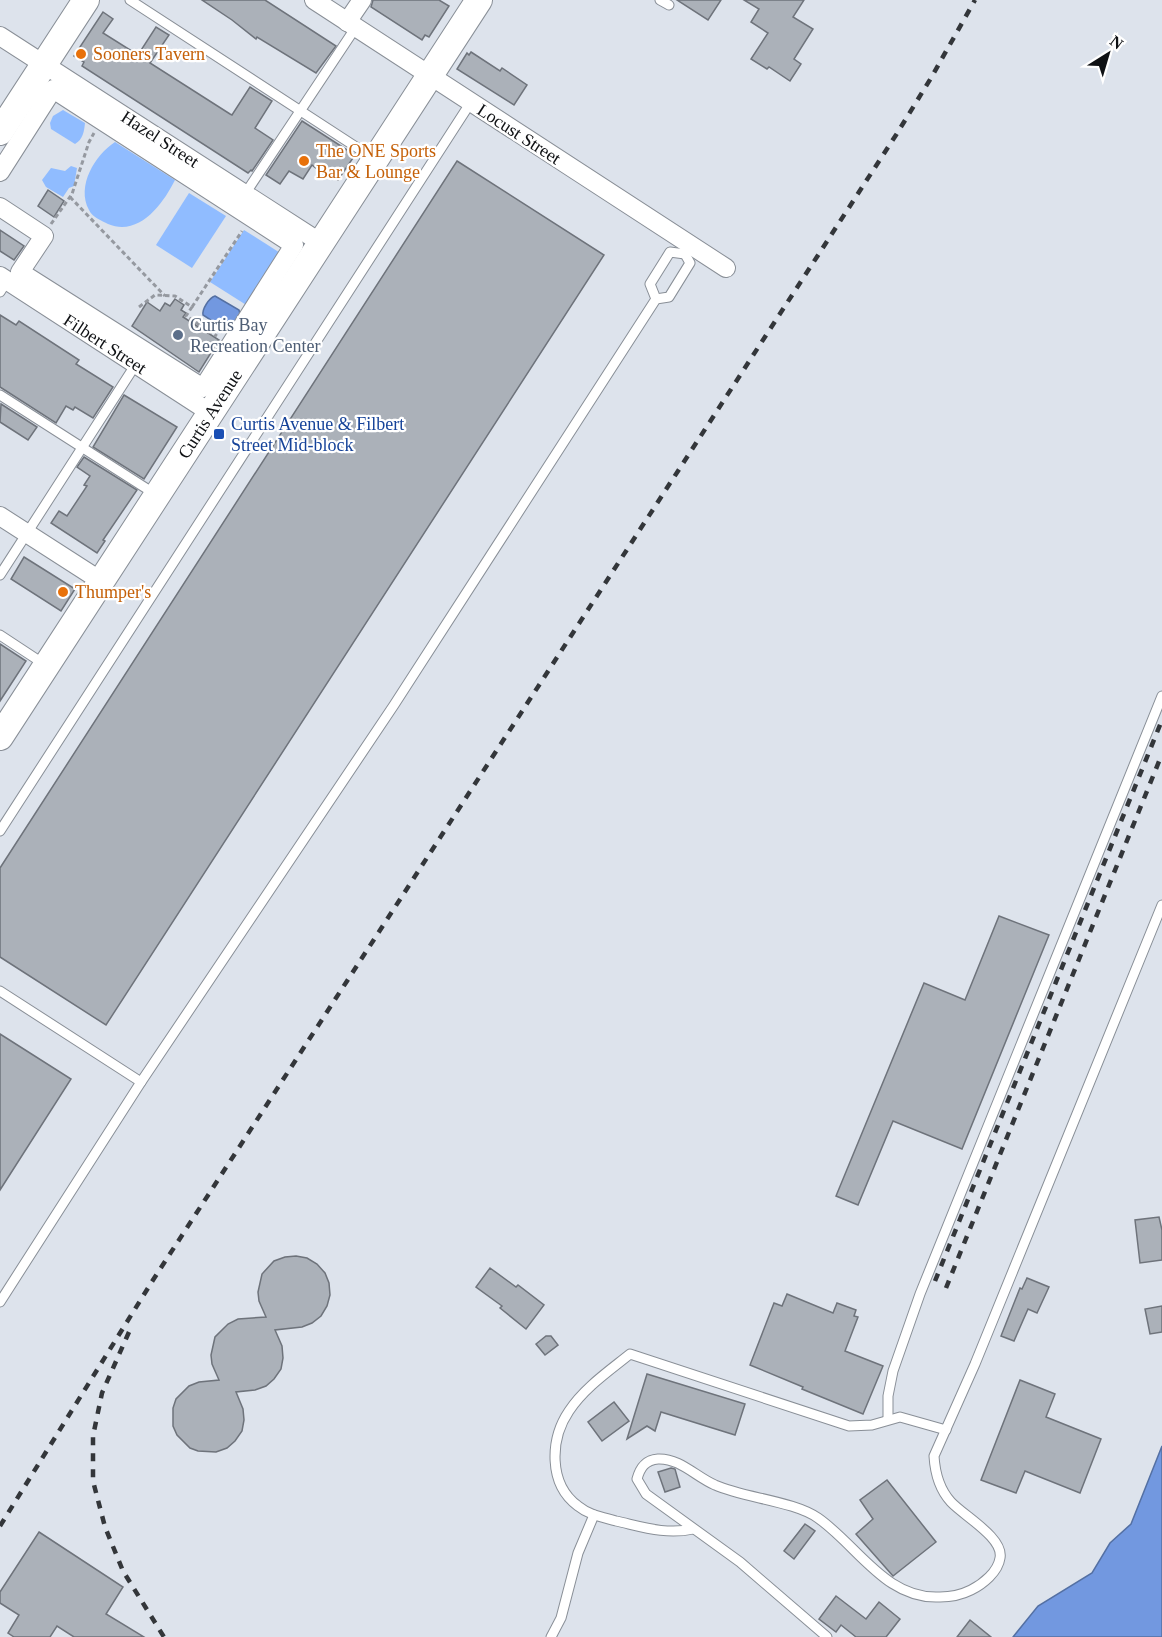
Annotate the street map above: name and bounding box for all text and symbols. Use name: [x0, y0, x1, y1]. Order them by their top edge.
north arrow: [1078, 24, 1138, 84]
text: N: [1107, 32, 1127, 53]
place label: Sooners Tavern: [93, 44, 205, 64]
marker: Sooners Tavern: [74, 47, 88, 61]
street label: Locust Street: [474, 100, 564, 168]
street label: Hazel Street: [117, 107, 203, 171]
place label: The ONE Sports Bar & Lounge: [316, 141, 436, 182]
marker: The ONE Sports Bar & Lounge: [297, 154, 311, 168]
street label: Filbert Street: [60, 310, 150, 378]
place label: Curtis Bay Recreation Center: [190, 315, 320, 356]
marker: Curtis Bay Recreation Center: [171, 328, 185, 342]
street label: Curtis Avenue: [174, 366, 246, 462]
place label: Curtis Avenue & Filbert Street Mid-block: [231, 414, 404, 455]
marker: Curtis Avenue & Filbert Street Mid-block: [212, 427, 226, 441]
place label: Thumper's: [75, 582, 151, 602]
marker: Thumper's: [56, 585, 70, 599]

